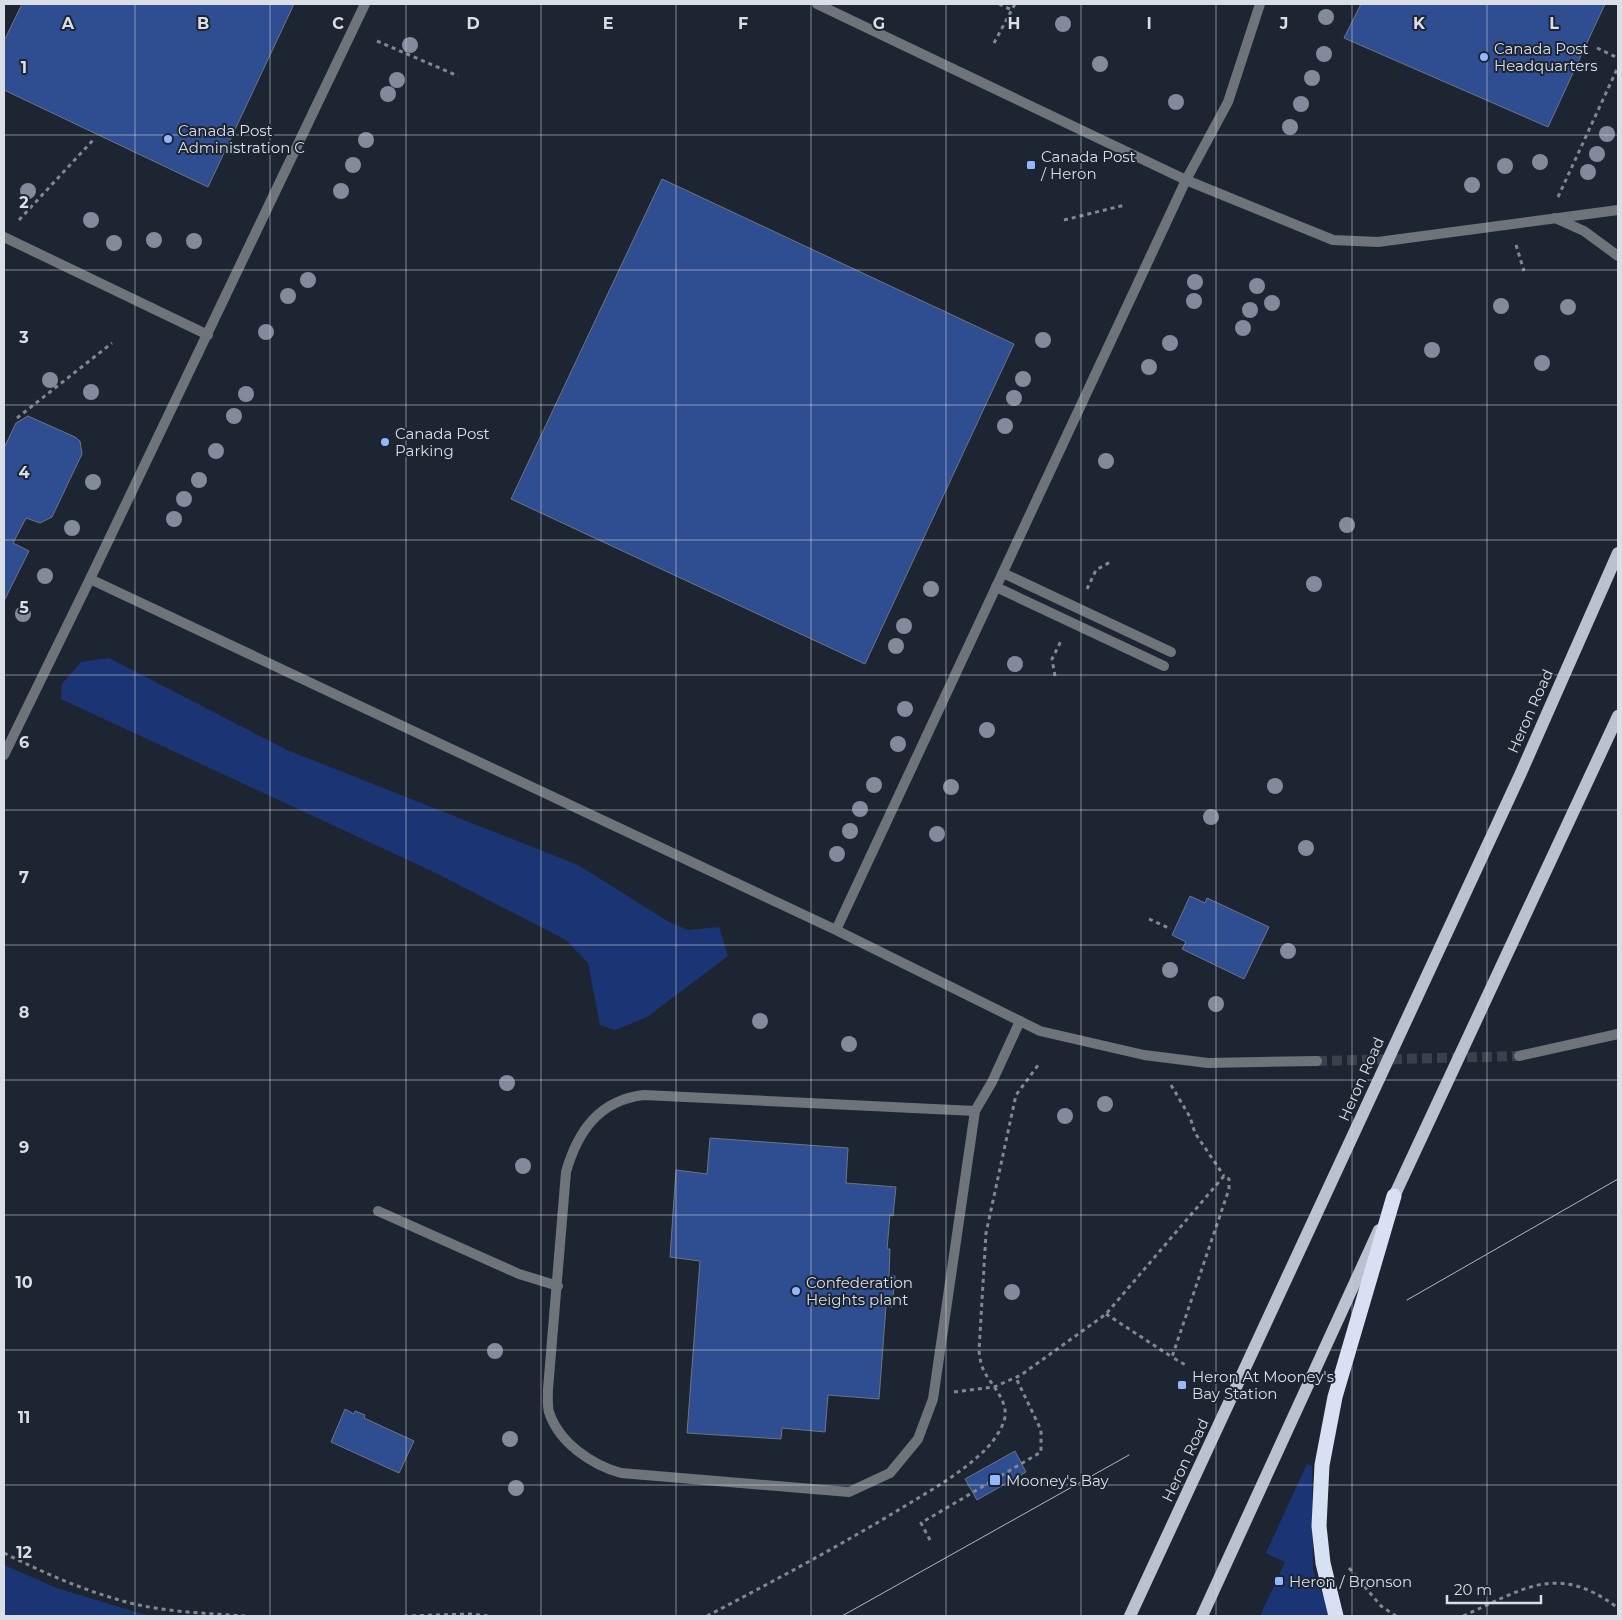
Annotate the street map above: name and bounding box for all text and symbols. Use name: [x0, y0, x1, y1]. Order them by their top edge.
text: A: [61, 14, 75, 33]
text: B: [197, 14, 209, 33]
text: C: [332, 14, 344, 33]
text: D: [466, 14, 480, 33]
text: E: [603, 14, 613, 33]
text: F: [738, 14, 748, 33]
text: G: [873, 14, 885, 33]
text: H: [1008, 14, 1020, 33]
text: I: [1146, 14, 1152, 33]
text: J: [1279, 14, 1288, 33]
text: K: [1413, 14, 1426, 33]
text: L: [1549, 14, 1559, 33]
place label: Canada Post Headquarters: [1494, 39, 1598, 75]
marker: Canada Post Headquarters: [1478, 51, 1490, 63]
text: 1: [21, 58, 27, 77]
place label: Canada Post Administration C: [178, 121, 305, 157]
marker: Canada Post Administration C: [162, 133, 174, 145]
place label: Canada Post / Heron: [1040, 147, 1136, 183]
marker: Canada Post / Heron: [1025, 159, 1037, 171]
text: 2: [19, 193, 29, 212]
text: 3: [18, 328, 29, 347]
place label: Canada Post Parking: [395, 424, 490, 460]
marker: Canada Post Parking: [379, 436, 391, 448]
text: 4: [18, 463, 30, 482]
text: 5: [19, 598, 29, 617]
street label: Heron Road: [1503, 666, 1557, 756]
text: 6: [19, 733, 29, 752]
text: 7: [19, 868, 29, 887]
text: 8: [19, 1003, 29, 1022]
street label: Heron Road: [1334, 1034, 1388, 1124]
text: 9: [19, 1138, 29, 1157]
text: 10: [15, 1273, 33, 1292]
place label: Confederation Heights plant: [806, 1273, 913, 1309]
marker: Confederation Heights plant: [790, 1285, 802, 1297]
place label: Heron At Mooney's Bay Station: [1192, 1367, 1334, 1403]
marker: Heron At Mooney's Bay Station: [1176, 1379, 1188, 1391]
text: 11: [18, 1408, 30, 1427]
street label: Heron Road: [1157, 1415, 1213, 1505]
place label: Mooney's Bay: [1006, 1471, 1110, 1490]
marker: Mooney's Bay: [988, 1473, 1002, 1487]
text: 12: [16, 1543, 32, 1562]
place label: Heron / Bronson: [1289, 1572, 1412, 1591]
scale bar: [1447, 1572, 1541, 1604]
marker: Heron / Bronson: [1273, 1575, 1285, 1587]
text: 20 m: [1454, 1580, 1492, 1599]

